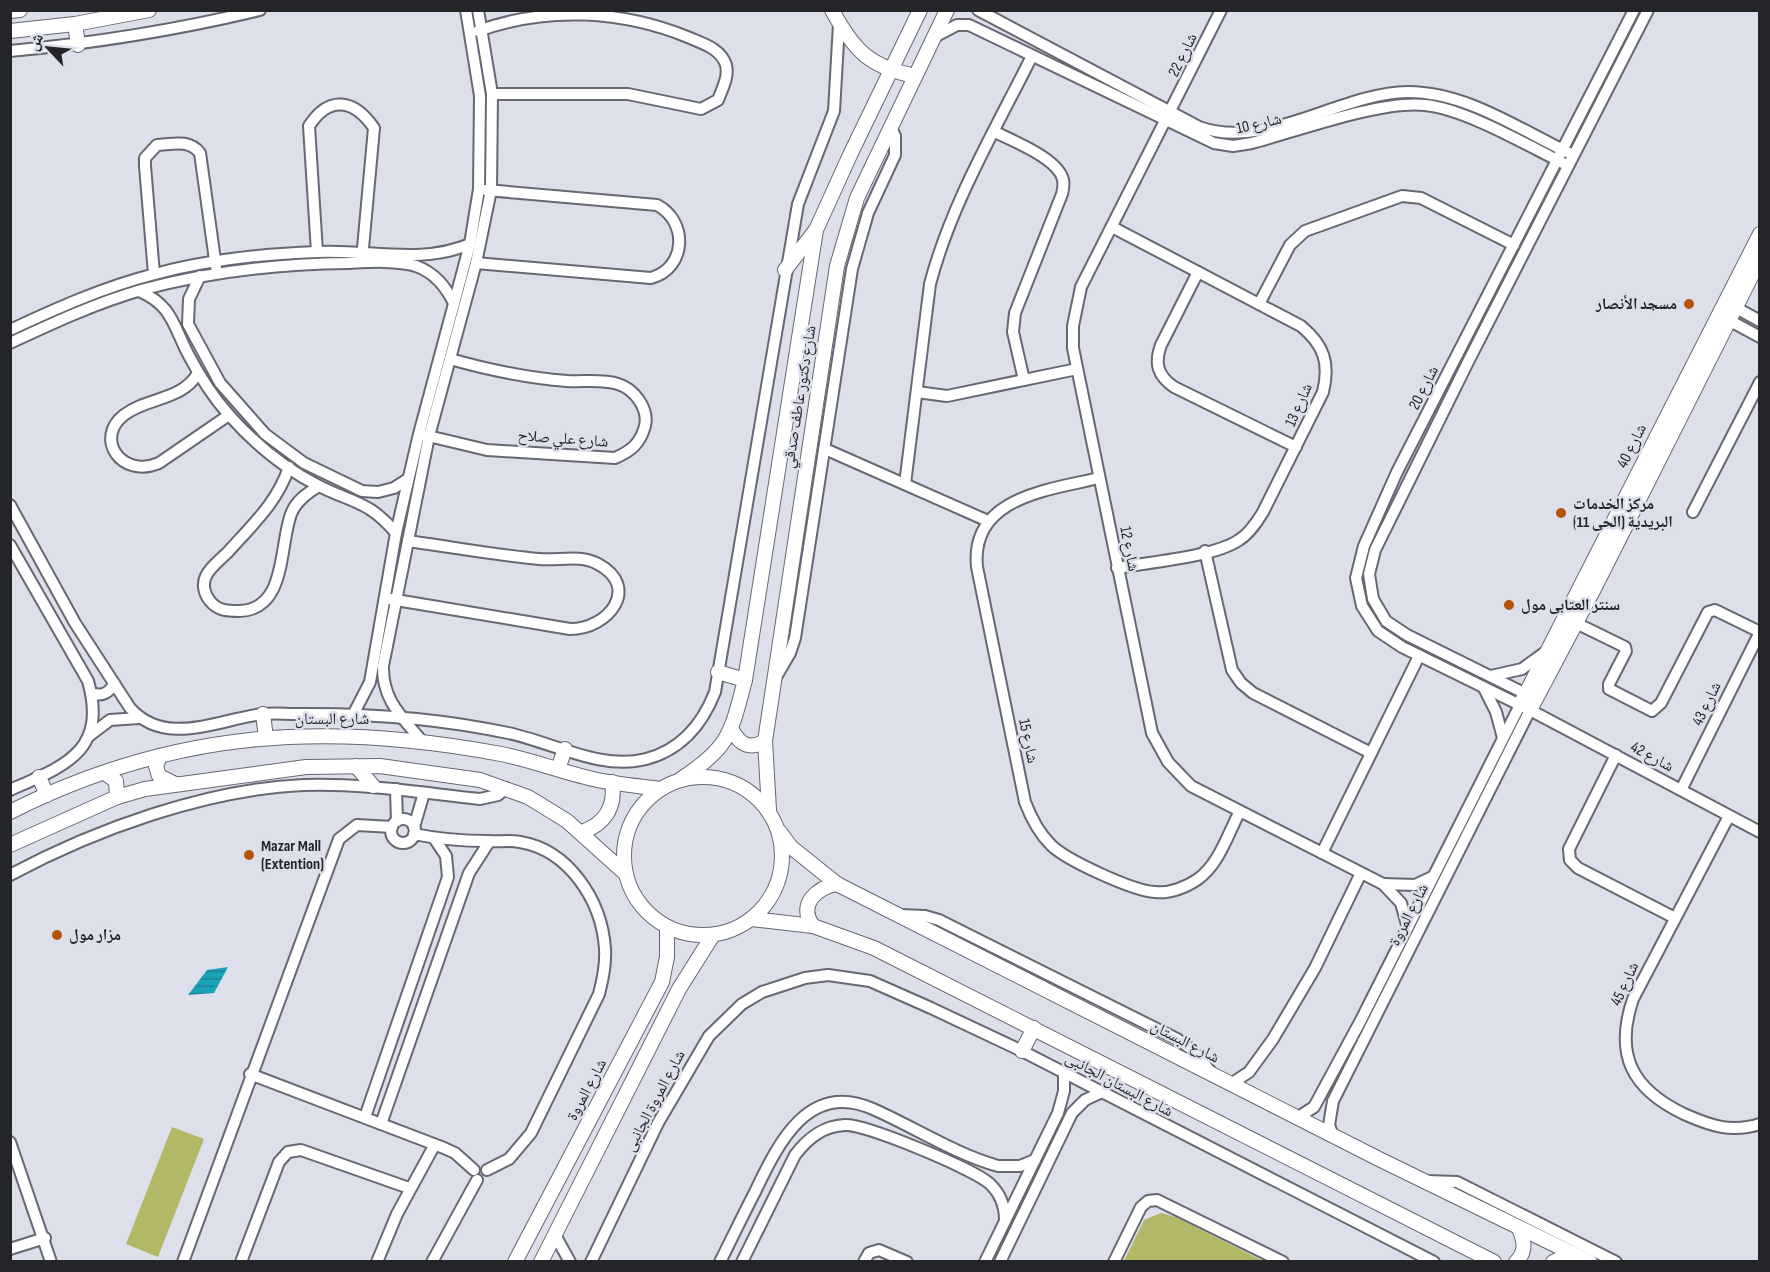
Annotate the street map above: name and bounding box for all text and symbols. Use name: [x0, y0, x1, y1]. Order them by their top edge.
north arrow: [18, 18, 78, 78]
text: ش: [24, 30, 48, 54]
street label: شارع 22: [1164, 30, 1202, 80]
street label: شارع 10: [1235, 110, 1283, 138]
place label: مسجد الأنصار: [1595, 295, 1677, 314]
marker: مسجد الأنصار: [1682, 297, 1696, 311]
street label: شارع دكتور عاطف صدقي: [779, 324, 823, 470]
street label: شارع 20: [1405, 363, 1443, 413]
street label: شارع 13: [1281, 380, 1317, 430]
street label: شارع 40: [1613, 421, 1651, 471]
street label: شارع علي صلاح: [517, 426, 609, 454]
place label: مركز الخدمات البريدية (الحى 11): [1573, 495, 1673, 532]
marker: مركز الخدمات البريدية (الحى 11): [1554, 506, 1568, 520]
street label: شارع 12: [1115, 525, 1143, 573]
place label: سنتر العتابى مول: [1521, 596, 1620, 615]
marker: سنتر العتابى مول: [1502, 598, 1516, 612]
street label: شارع 43: [1688, 679, 1726, 729]
street label: شارع البستان: [295, 710, 369, 729]
street label: شارع 15: [1014, 717, 1042, 765]
street label: شارع 42: [1627, 738, 1677, 776]
place label: Mazar Mall (Extention): [261, 837, 324, 874]
marker: Mazar Mall (Extention): [242, 848, 256, 862]
street label: شارع المروة: [1385, 881, 1433, 949]
place label: مزار مول: [69, 926, 121, 945]
marker: مزار مول: [50, 928, 64, 942]
street label: شارع 45: [1607, 959, 1643, 1009]
street label: شارع البستان: [1147, 1017, 1223, 1067]
street label: شارع المروة الجانبى: [620, 1047, 690, 1155]
street label: شارع البستان الجانبى: [1062, 1049, 1176, 1121]
street label: شارع المروة: [563, 1056, 611, 1124]

